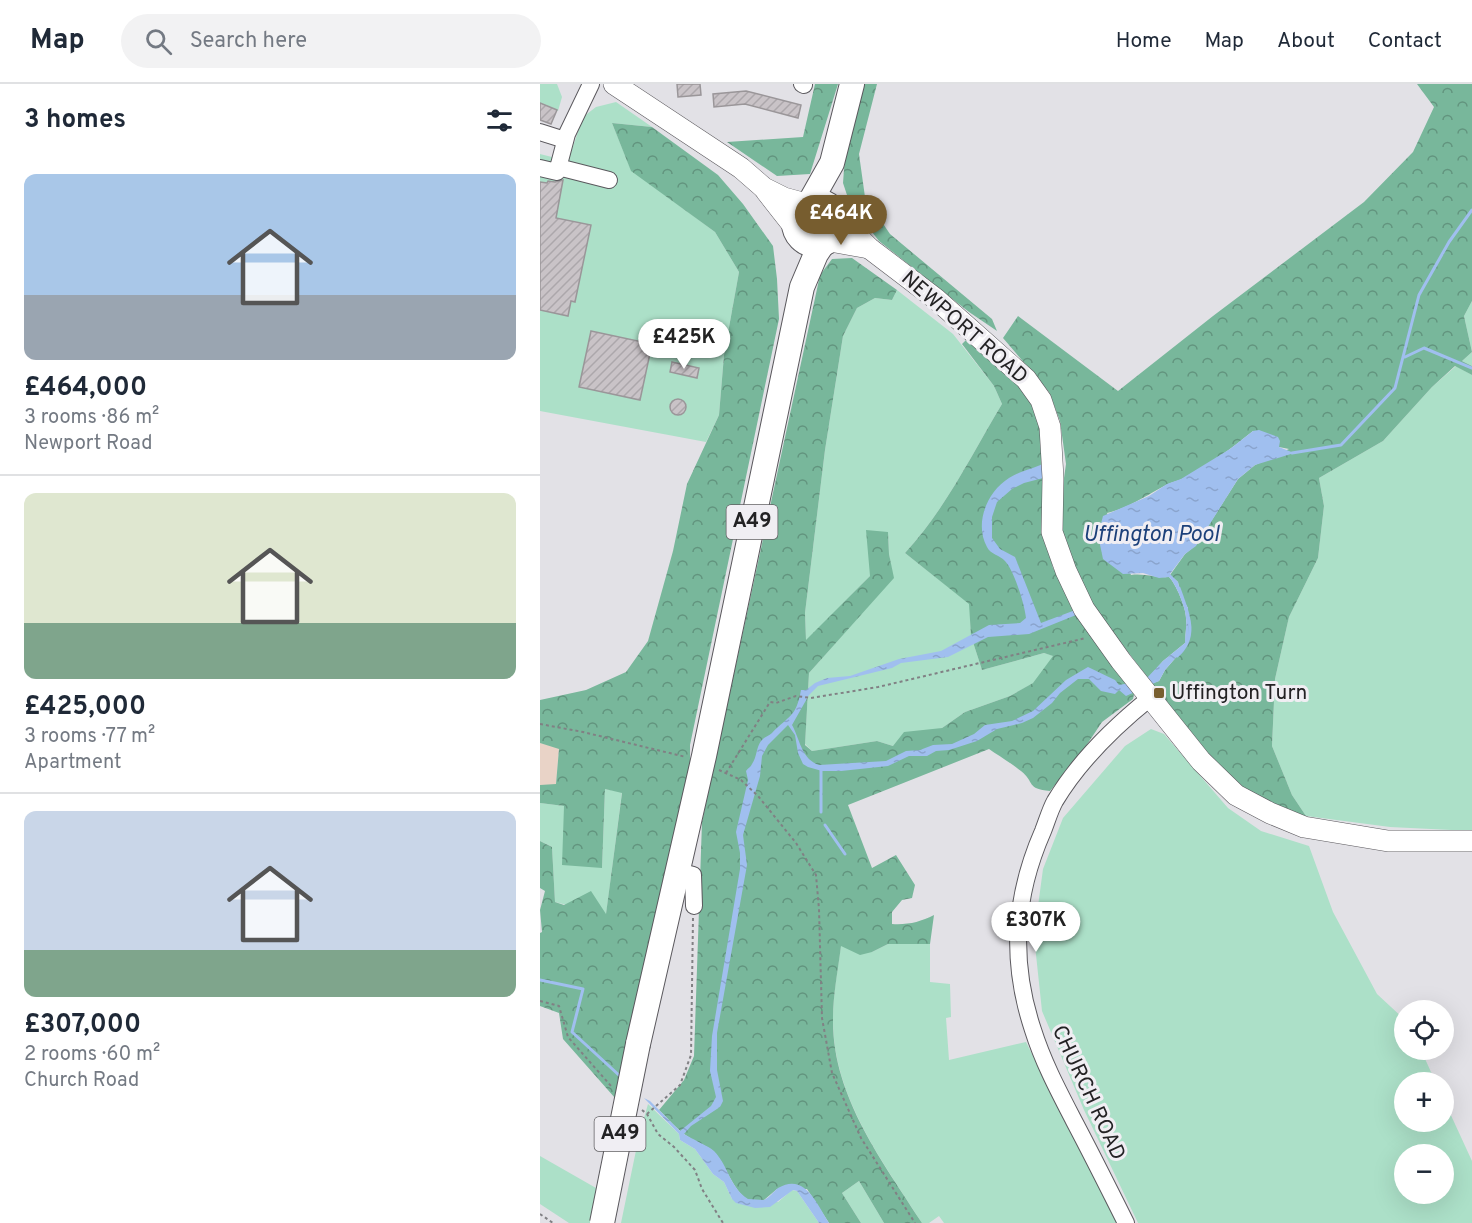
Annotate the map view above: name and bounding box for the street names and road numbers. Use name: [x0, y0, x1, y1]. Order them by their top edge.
street label: NEWPORT ROAD: [895, 265, 1033, 391]
road number: A49: [726, 505, 778, 539]
street label: CHURCH ROAD: [1045, 1021, 1131, 1165]
road number: A49: [594, 1117, 646, 1151]

